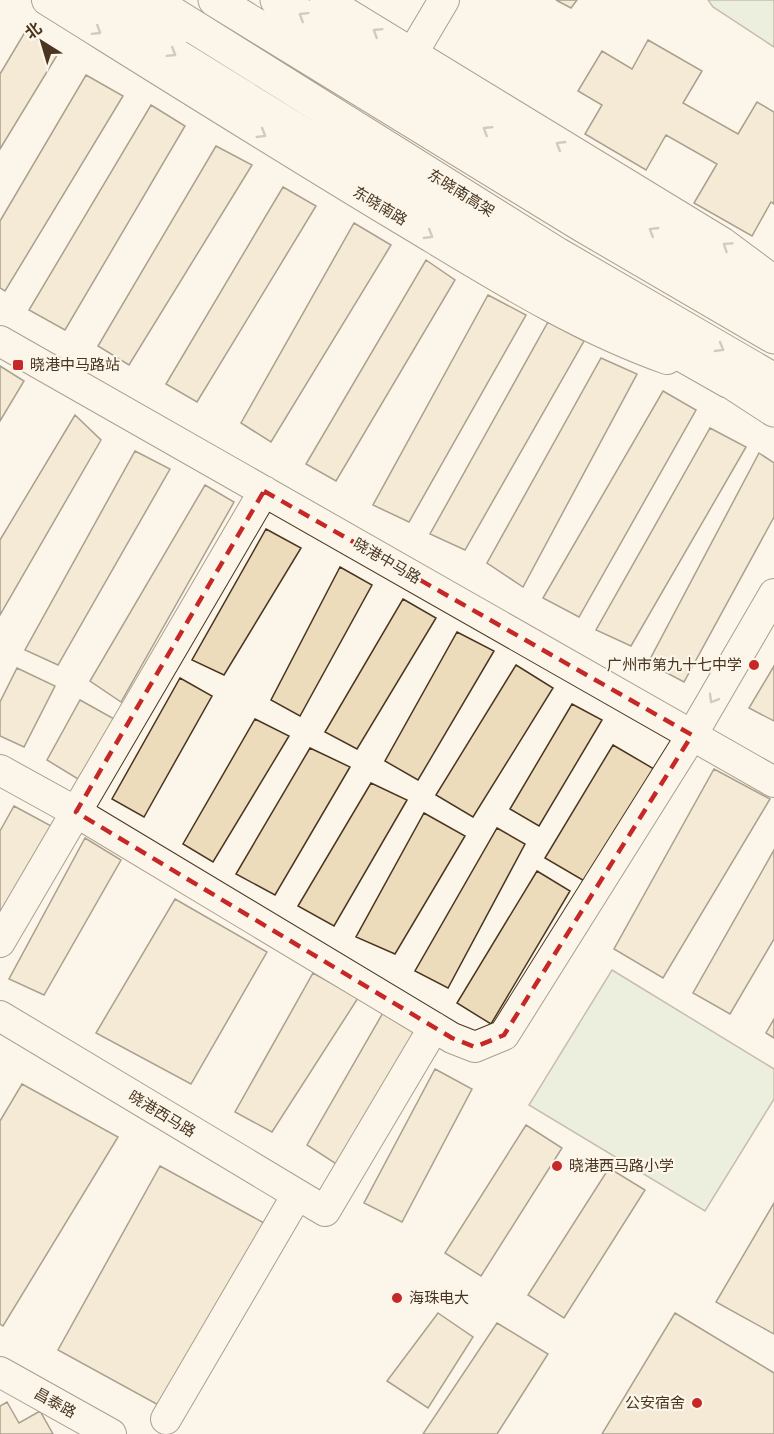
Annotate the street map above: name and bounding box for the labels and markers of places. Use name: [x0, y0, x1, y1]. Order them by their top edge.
place label: 晓港中马路站: [30, 356, 120, 374]
marker: 晓港中马路站: [11, 358, 25, 372]
place label: 广州市第九十七中学: [607, 656, 742, 674]
marker: 广州市第九十七中学: [747, 658, 761, 672]
place label: 晓港西马路小学: [569, 1157, 674, 1175]
marker: 晓港西马路小学: [550, 1159, 564, 1173]
place label: 海珠电大: [409, 1289, 469, 1307]
marker: 海珠电大: [390, 1291, 404, 1305]
place label: 公安宿舍: [625, 1394, 685, 1412]
marker: 公安宿舍: [690, 1396, 704, 1410]

